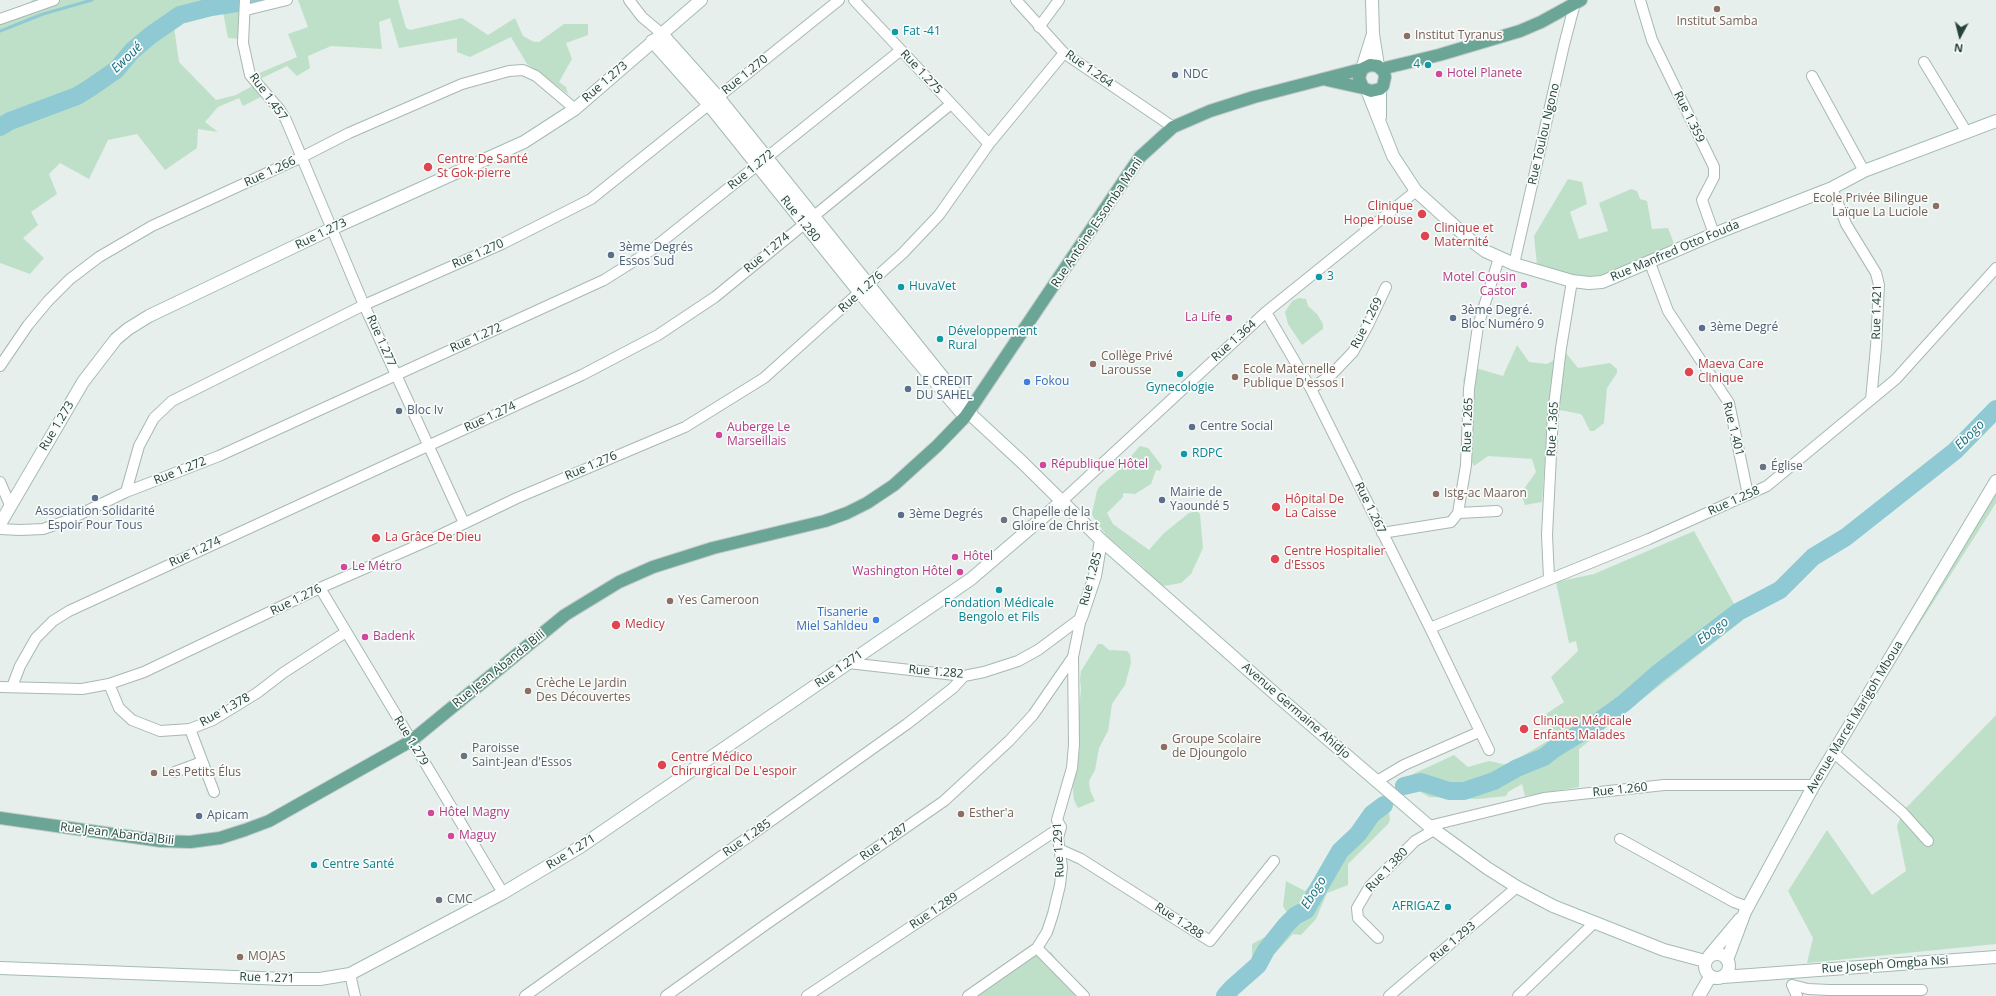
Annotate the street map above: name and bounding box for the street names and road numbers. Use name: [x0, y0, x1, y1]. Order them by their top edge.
street label: Rue 1.275: [897, 47, 945, 97]
street label: Rue 1.264: [1062, 47, 1116, 91]
street label: Rue 1.270: [719, 52, 771, 98]
street label: Rue 1.273: [579, 58, 631, 106]
street label: Rue 1.457: [246, 70, 290, 124]
street label: Rue Toulou Ngono: [1525, 82, 1563, 186]
street label: Rue 1.359: [1670, 89, 1708, 145]
street label: Rue 1.272: [725, 147, 777, 193]
street label: Rue 1.266: [242, 154, 298, 190]
street label: Rue Antoine Essomba Mani: [1048, 156, 1146, 290]
street label: Rue 1.280: [777, 193, 823, 245]
street label: Rue 1.273: [293, 215, 349, 253]
street label: Rue Manfred Otto Fouda: [1608, 217, 1742, 285]
street label: Rue 1.274: [741, 230, 793, 276]
street label: Rue 1.270: [450, 236, 506, 272]
street label: Rue 1.276: [836, 268, 886, 316]
street label: Rue 1.421: [1869, 284, 1885, 340]
street label: Rue 1.269: [1348, 295, 1386, 351]
street label: Rue 1.277: [363, 313, 399, 369]
street label: Rue 1.364: [1209, 317, 1259, 365]
street label: Rue 1.272: [448, 320, 504, 356]
street label: Rue 1.265: [1460, 397, 1476, 453]
street label: Rue 1.273: [37, 399, 77, 453]
street label: Rue 1.274: [462, 399, 518, 435]
street label: Rue 1.401: [1719, 400, 1747, 458]
street label: Rue 1.365: [1544, 401, 1562, 457]
street label: Rue 1.276: [563, 449, 619, 483]
street label: Rue 1.272: [152, 454, 208, 488]
street label: Rue 1.267: [1351, 480, 1389, 536]
street label: Rue 1.258: [1706, 483, 1762, 519]
street label: Rue 1.274: [167, 534, 223, 570]
street label: Rue 1.285: [1077, 550, 1105, 608]
street label: Rue 1.276: [268, 581, 324, 619]
street label: Rue Jean Abanda Bili: [450, 627, 548, 711]
street label: Avenue Marcel Marigoh Mboua: [1804, 638, 1906, 796]
street label: Rue 1.271: [812, 647, 866, 691]
street label: Avenue Germaine Ahidjo: [1239, 660, 1353, 762]
street label: Rue 1.282: [908, 662, 964, 682]
street label: Rue 1.378: [197, 690, 253, 730]
street label: Rue 1.279: [391, 714, 431, 768]
street label: Rue 1.260: [1592, 780, 1648, 800]
street label: Rue 1.285: [720, 816, 774, 860]
street label: Rue Jean Abanda Bili: [59, 820, 175, 848]
street label: Rue 1.287: [857, 820, 911, 864]
street label: Rue 1.291: [1050, 822, 1068, 878]
street label: Rue 1.271: [544, 831, 598, 873]
street label: Rue 1.380: [1363, 845, 1411, 895]
street label: Rue 1.289: [907, 890, 961, 932]
street label: Rue 1.288: [1152, 900, 1206, 942]
street label: Rue 1.293: [1427, 919, 1479, 965]
street label: Rue Joseph Omgba Nsi: [1821, 953, 1949, 977]
street label: Rue 1.271: [239, 970, 295, 986]

